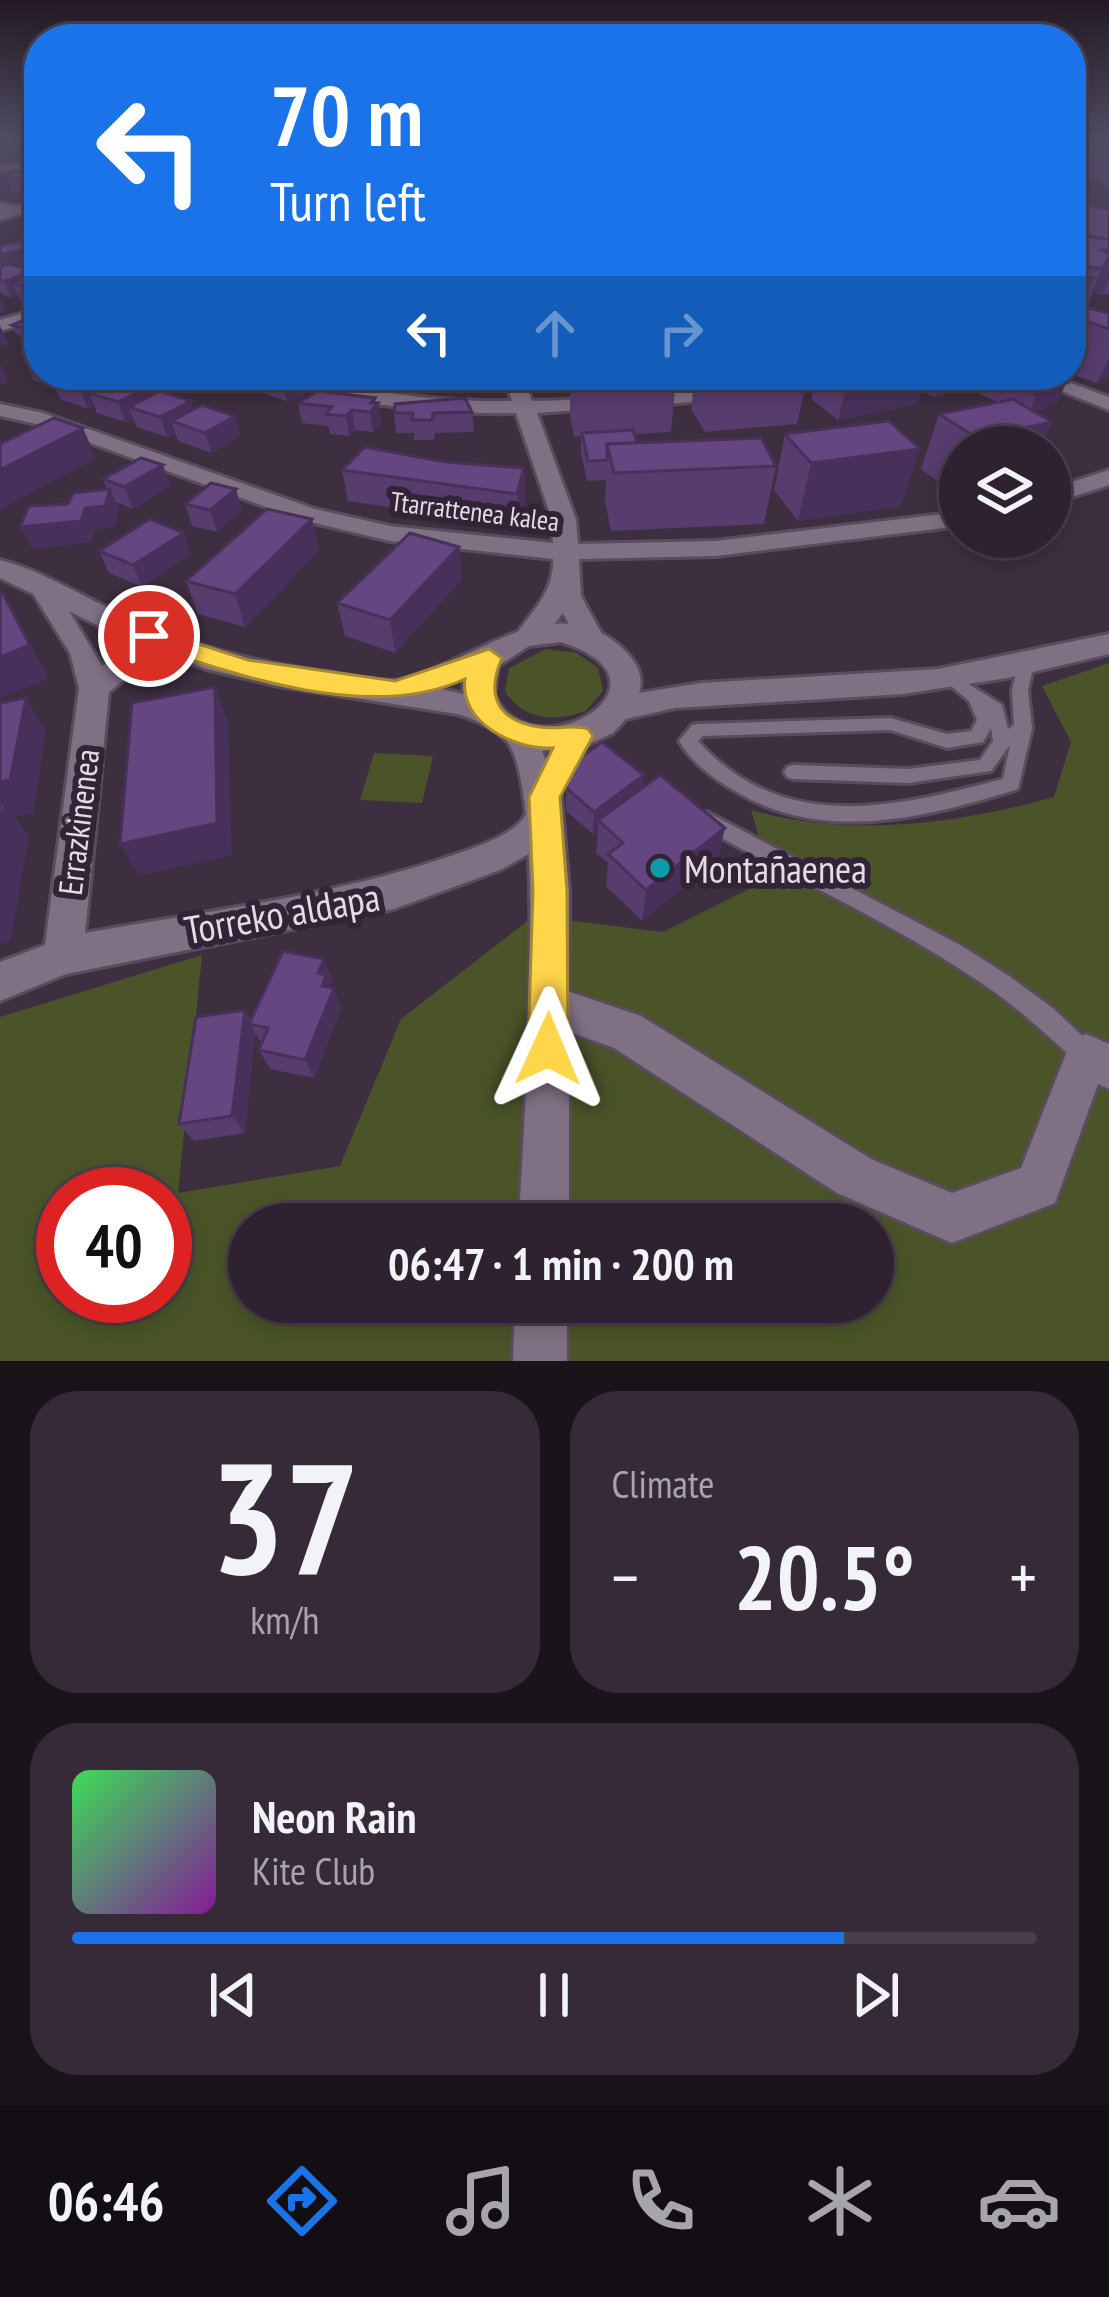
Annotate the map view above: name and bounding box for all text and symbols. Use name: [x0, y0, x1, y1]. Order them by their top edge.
text: 70 m: [270, 60, 423, 169]
icon: left: [72, 72, 228, 228]
text: Turn left: [270, 166, 426, 236]
icon: left: [396, 300, 462, 366]
icon: ahead: [522, 300, 588, 366]
icon: right: [648, 300, 714, 366]
map controls: [939, 426, 1071, 558]
button: layers: [939, 426, 1071, 558]
street label: Ttarrattenea kalea: [389, 484, 561, 538]
pin: [98, 585, 200, 687]
icon: arrive: [116, 603, 182, 669]
street label: Errazkinenea: [48, 747, 108, 897]
place label: Montañaenea: [684, 843, 867, 894]
marker: Montañaenea: [647, 855, 673, 881]
street label: Torreko aldapa: [180, 871, 384, 955]
position arrow: [485, 986, 611, 1112]
speed limit sign: 40: [36, 1167, 192, 1323]
text: 06:47 · 1 min · 200 m: [388, 1234, 734, 1292]
text: 37: [210, 1415, 359, 1617]
text: Climate: [612, 1458, 714, 1509]
text: 20.5°: [734, 1518, 915, 1635]
text: −: [612, 1534, 639, 1619]
text: +: [1010, 1534, 1037, 1619]
text: km/h: [250, 1594, 319, 1645]
text: Neon Rain: [252, 1787, 417, 1845]
text: Kite Club: [252, 1845, 375, 1896]
icon: previous: [200, 1962, 266, 2028]
icon: pause: [521, 1962, 587, 2028]
icon: next: [843, 1962, 909, 2028]
icon: directions: [260, 2159, 344, 2243]
icon: music: [439, 2159, 523, 2243]
icon: phone: [619, 2159, 703, 2243]
icon: climate: [798, 2159, 882, 2243]
icon: car: [977, 2159, 1061, 2243]
text: 06:46: [48, 2166, 164, 2236]

